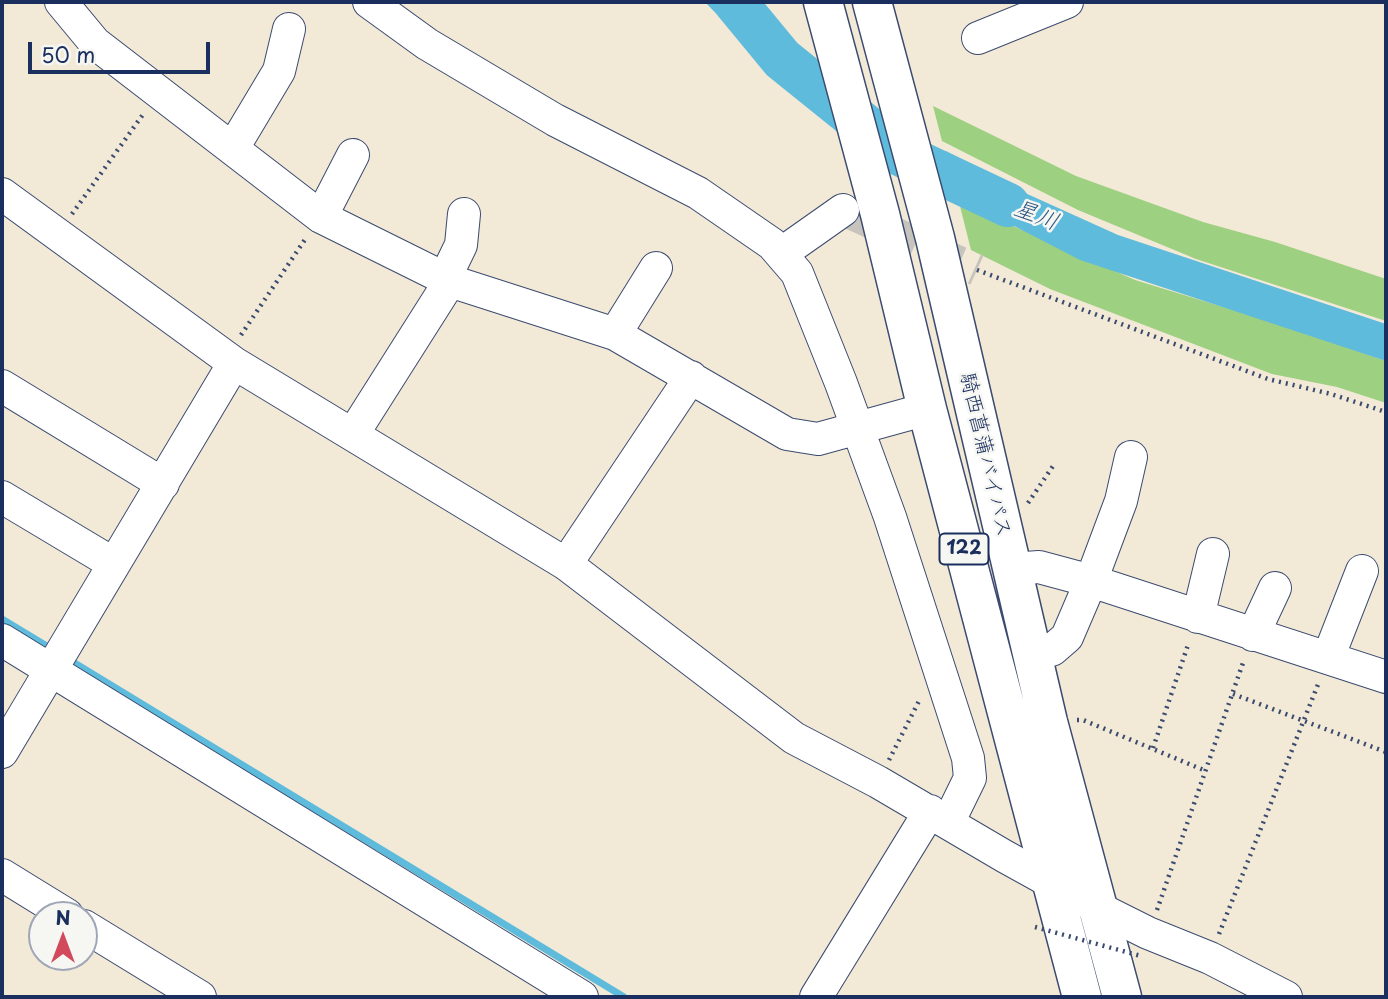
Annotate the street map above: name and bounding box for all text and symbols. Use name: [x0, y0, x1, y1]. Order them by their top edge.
scale bar: [32, 28, 214, 72]
text: 50 m: [41, 38, 95, 70]
water label: 星川: [1010, 195, 1062, 237]
street label: 騎西菖蒲バイパス: [954, 370, 1016, 540]
road number: 122: [940, 534, 988, 564]
north arrow: [28, 901, 98, 971]
text: N: [55, 903, 71, 931]

